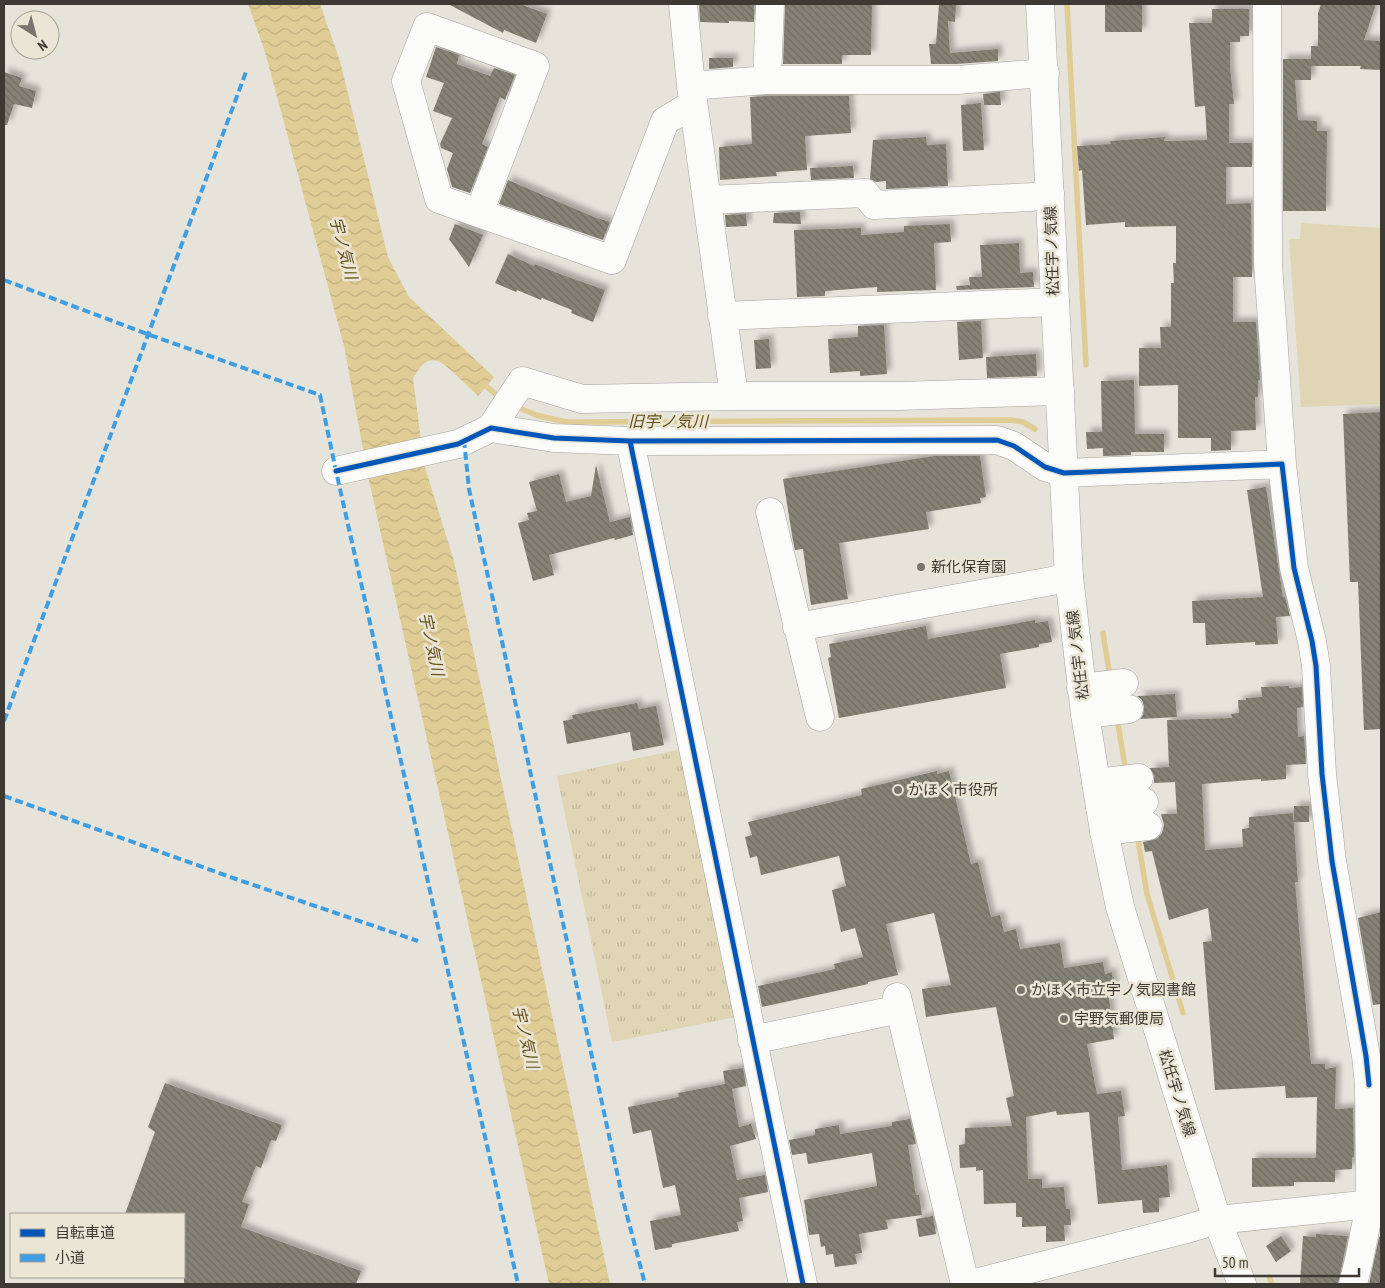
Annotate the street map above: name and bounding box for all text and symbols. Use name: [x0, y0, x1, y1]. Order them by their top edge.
north arrow: [10, 10, 60, 60]
text: N: [34, 36, 51, 55]
street label: 松任宇ノ気線: [1040, 206, 1063, 296]
water label: 宇ノ気川: [326, 214, 362, 283]
water label: 旧宇ノ気川: [628, 411, 710, 431]
place label: 新化保育園: [931, 557, 1006, 576]
marker: 新化保育園: [915, 561, 927, 573]
street label: 松任宇ノ気線: [1063, 609, 1092, 701]
water label: 宇ノ気川: [416, 611, 449, 679]
place label: かほく市役所: [908, 780, 998, 799]
marker: かほく市役所: [892, 784, 904, 796]
place label: かほく市立宇ノ気図書館: [1031, 980, 1196, 999]
marker: かほく市立宇ノ気図書館: [1015, 984, 1027, 996]
water label: 宇ノ気川: [509, 1004, 544, 1072]
place label: 宇野気郵便局: [1074, 1009, 1164, 1028]
marker: 宇野気郵便局: [1058, 1013, 1070, 1025]
street label: 松任宇ノ気線: [1155, 1047, 1200, 1139]
legend: [10, 1213, 185, 1278]
text: 自転車道: [55, 1223, 115, 1242]
scale bar: [1215, 1246, 1359, 1278]
text: 小道: [55, 1248, 85, 1267]
text: 50 m: [1222, 1253, 1248, 1272]

